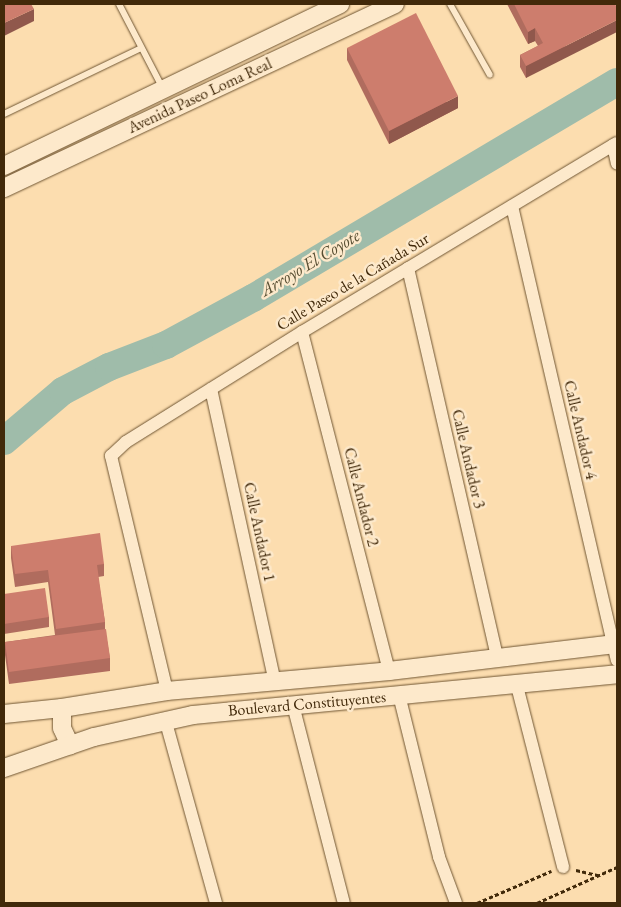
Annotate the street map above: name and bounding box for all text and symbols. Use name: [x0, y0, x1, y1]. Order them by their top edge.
street label: Avenida Paseo Loma Real: [125, 54, 275, 138]
water label: Arroyo El Coyote: [256, 225, 364, 301]
street label: Calle Paseo de la Cañada Sur: [273, 229, 433, 335]
street label: Calle Andador 4: [559, 379, 601, 481]
street label: Calle Andador 3: [447, 408, 489, 510]
street label: Calle Andador 2: [339, 446, 383, 548]
street label: Calle Andador 1: [239, 481, 279, 583]
street label: Boulevard Constituyentes: [227, 688, 387, 720]

